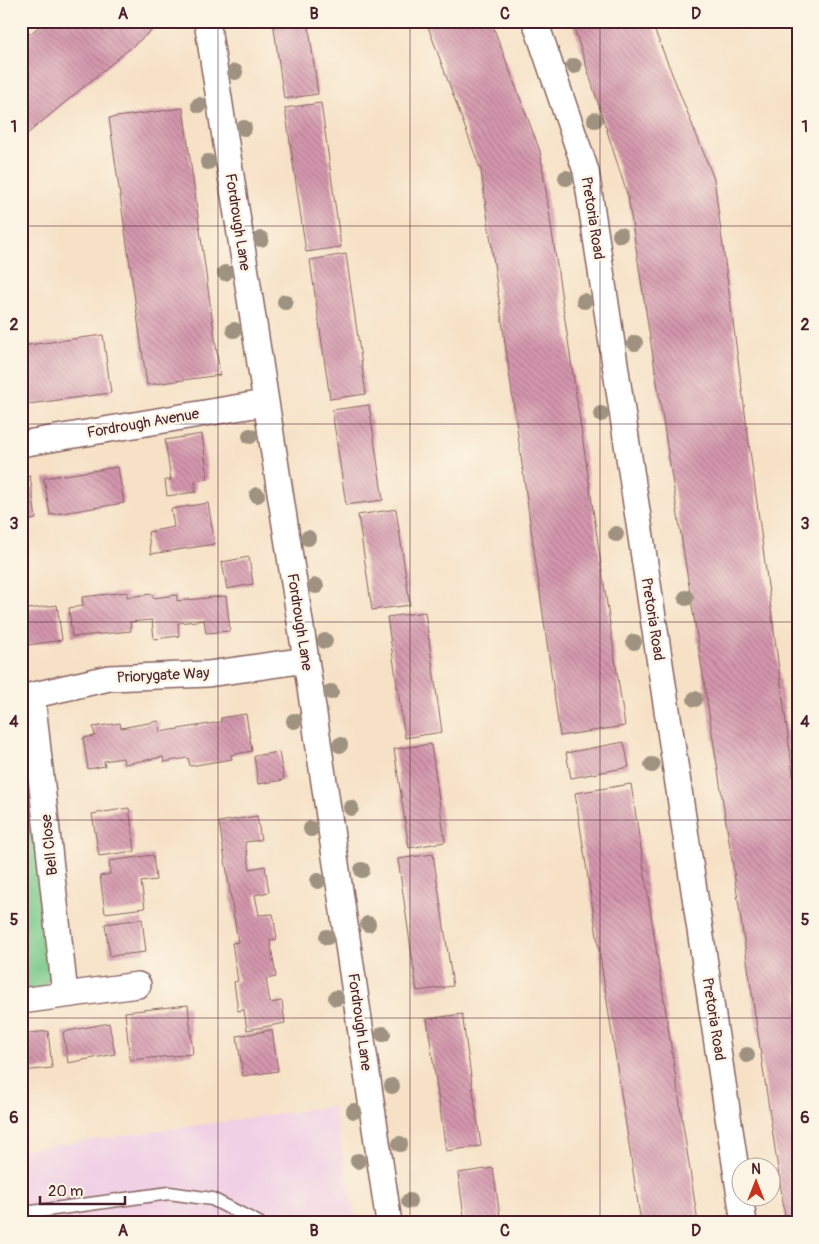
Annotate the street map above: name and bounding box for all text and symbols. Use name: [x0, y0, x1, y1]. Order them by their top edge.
text: A: [118, 4, 129, 24]
text: B: [309, 4, 319, 24]
text: C: [500, 4, 510, 24]
text: D: [691, 4, 701, 24]
text: 1: [11, 117, 17, 137]
text: 1: [802, 117, 808, 137]
street label: Fordrough Lane: [220, 172, 255, 273]
street label: Pretoria Road: [577, 175, 608, 261]
text: 2: [10, 315, 19, 335]
text: 2: [801, 315, 810, 335]
street label: Fordrough Avenue: [86, 404, 201, 443]
text: 3: [10, 514, 19, 534]
text: 3: [801, 514, 810, 534]
street label: Fordrough Lane: [282, 572, 317, 673]
street label: Pretoria Road: [637, 576, 668, 662]
street label: Priorygate Way: [116, 664, 210, 687]
text: 4: [9, 712, 19, 732]
text: 4: [800, 712, 810, 732]
street label: Bell Close: [37, 813, 62, 876]
text: 5: [10, 910, 19, 930]
text: 5: [801, 910, 810, 930]
street label: Fordrough Lane: [343, 972, 376, 1073]
street label: Pretoria Road: [698, 976, 729, 1062]
text: 6: [9, 1108, 19, 1128]
text: 6: [800, 1108, 810, 1128]
north arrow: [732, 1156, 782, 1206]
text: N: [751, 1161, 761, 1178]
scale bar: [40, 1174, 125, 1206]
text: 20 m: [48, 1182, 83, 1201]
text: A: [118, 1221, 129, 1241]
text: B: [309, 1221, 319, 1241]
text: C: [500, 1221, 510, 1241]
text: D: [691, 1221, 701, 1241]

